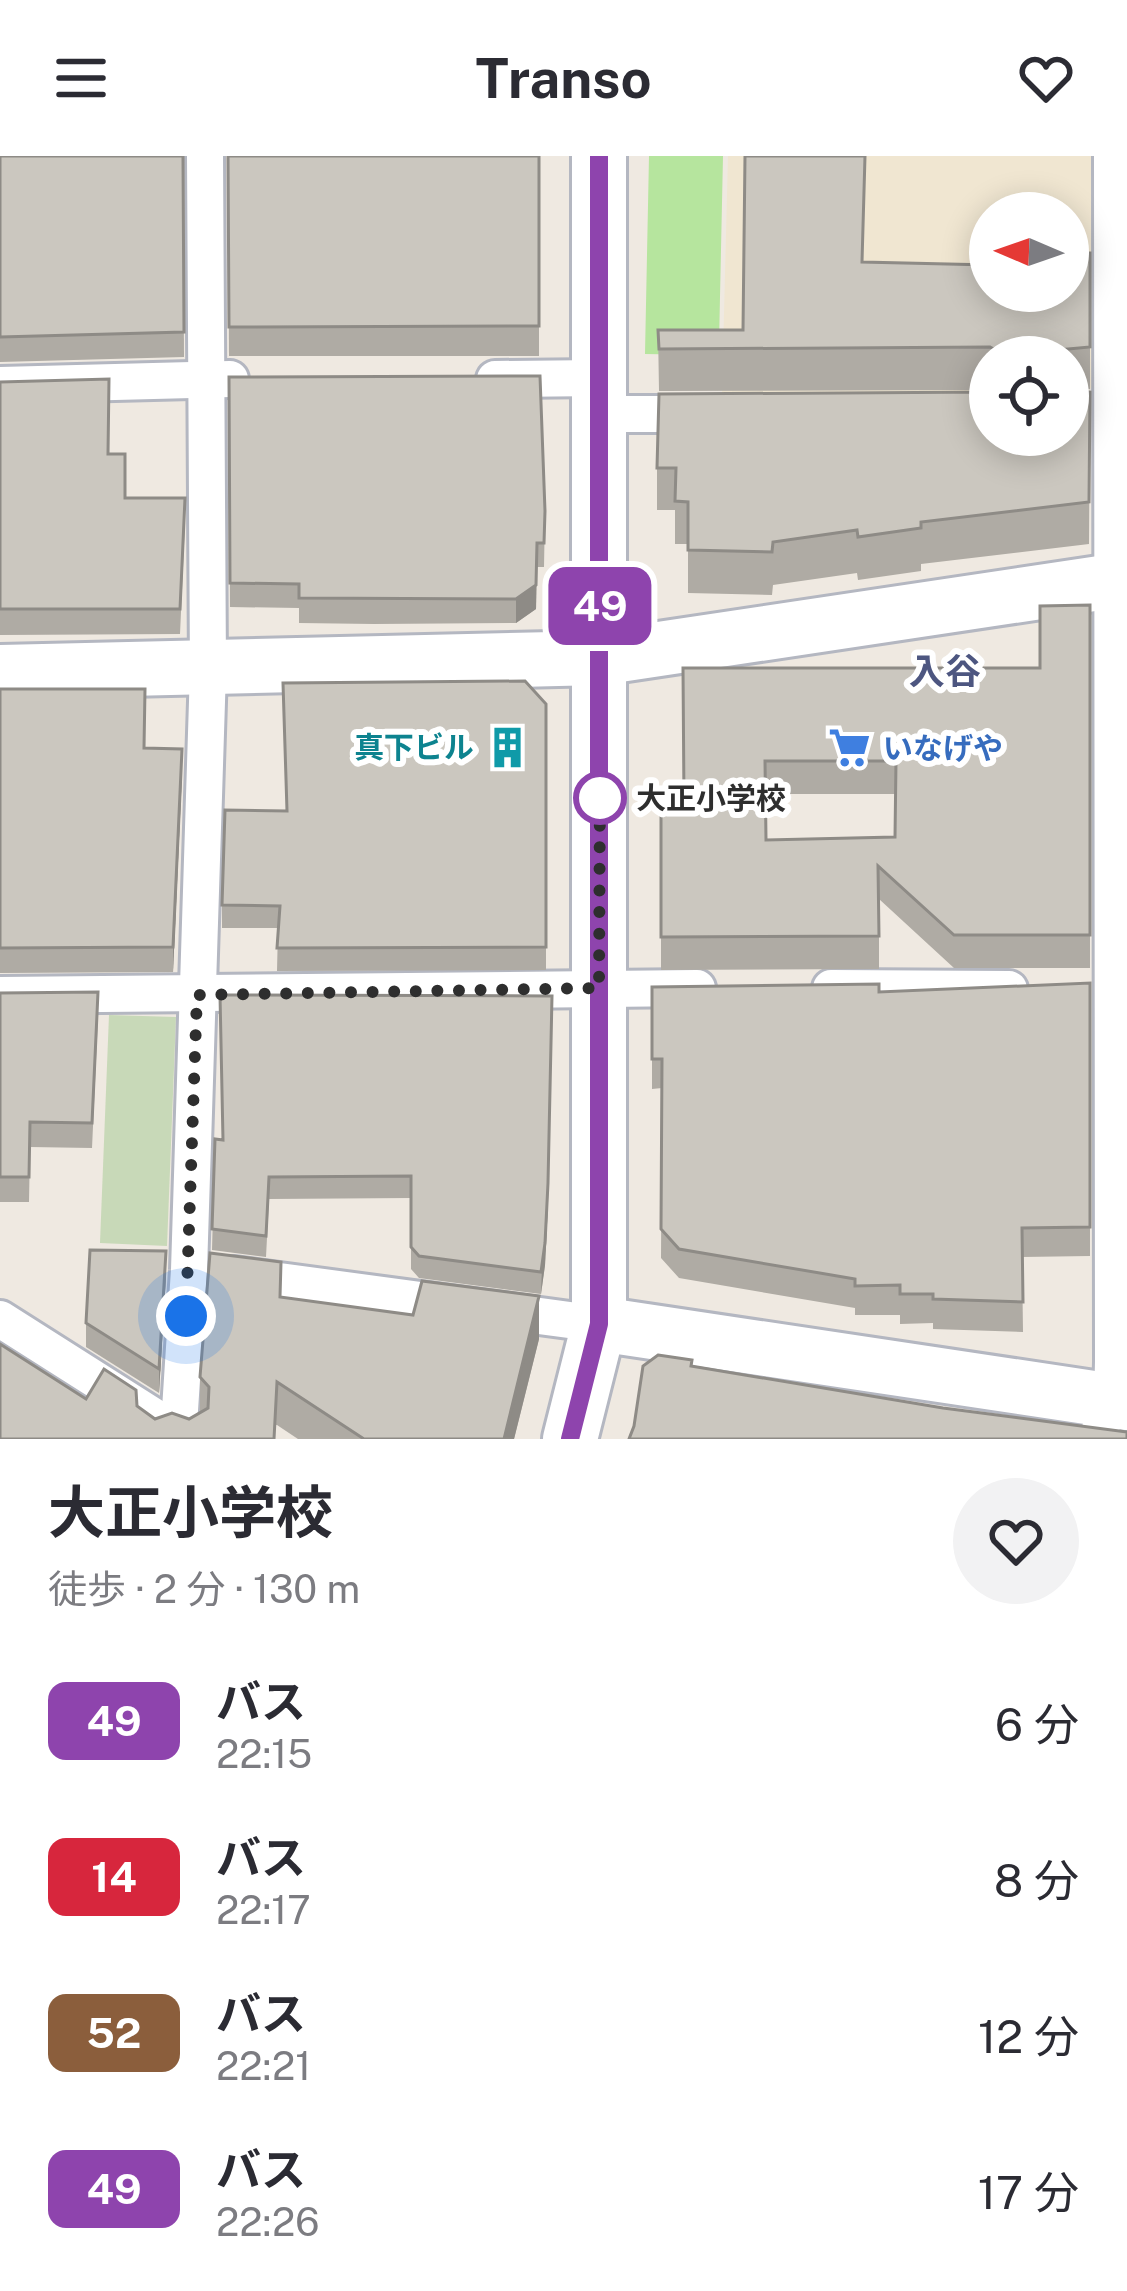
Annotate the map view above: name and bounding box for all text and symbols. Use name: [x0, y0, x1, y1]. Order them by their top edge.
icon: menu: [48, 45, 114, 111]
icon: heart: [1013, 45, 1079, 111]
text: Transo: [476, 47, 651, 110]
north arrow: [969, 192, 1089, 312]
map controls: [969, 192, 1089, 456]
button: locate: [969, 336, 1089, 456]
line badge: 49: [546, 567, 654, 645]
text: 49: [572, 581, 628, 630]
district label: 入谷: [909, 650, 981, 692]
building icon: 真下ビル: [485, 724, 531, 770]
supermarket icon: いなげや: [826, 725, 872, 771]
place label: 真下ビル: [354, 729, 474, 765]
place label: いなげや: [883, 730, 1003, 766]
marker: 大正小学校: [575, 773, 625, 823]
place label: 大正小学校: [636, 780, 786, 816]
your location: [156, 1286, 216, 1346]
button: heart: [953, 1478, 1079, 1604]
text: 大正小学校: [48, 1479, 333, 1546]
text: 徒歩 · 2 分 · 130 m: [48, 1566, 360, 1612]
text: バス: [216, 1675, 306, 1728]
text: 49: [86, 1696, 142, 1745]
text: 6 分: [995, 1698, 1079, 1751]
text: 22:15: [216, 1731, 312, 1777]
text: バス: [216, 1831, 306, 1884]
text: 14: [91, 1852, 137, 1901]
text: 8 分: [994, 1854, 1079, 1907]
text: 22:17: [216, 1887, 311, 1933]
text: バス: [216, 1987, 306, 2040]
text: 52: [86, 2008, 142, 2057]
text: 12 分: [978, 2010, 1079, 2063]
text: 22:21: [216, 2043, 311, 2089]
text: バス: [216, 2143, 306, 2196]
text: 49: [86, 2164, 142, 2213]
text: 17 分: [978, 2166, 1079, 2219]
text: 22:26: [216, 2199, 320, 2245]

